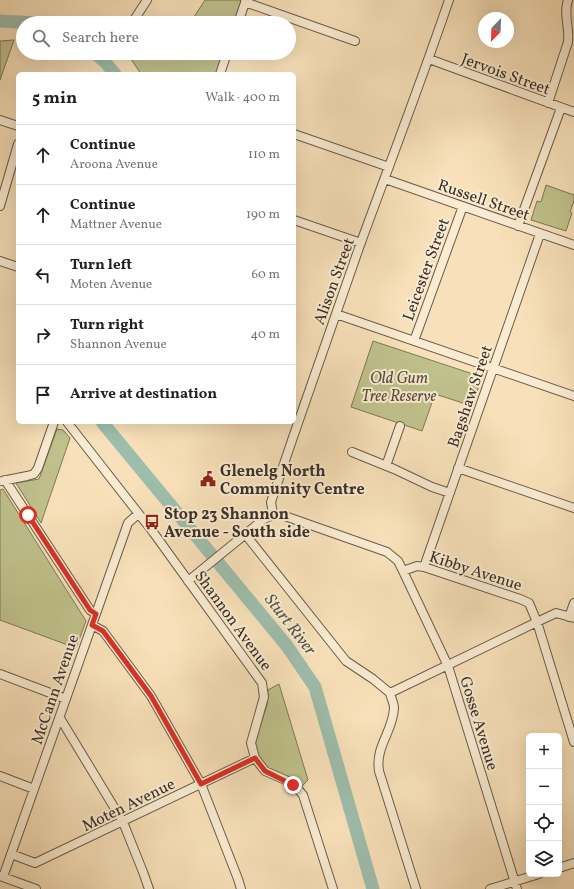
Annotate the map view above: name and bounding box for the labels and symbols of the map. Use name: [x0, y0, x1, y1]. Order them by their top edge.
north arrow: [478, 12, 514, 48]
street label: Jervois Street: [458, 49, 553, 101]
street label: Russell Street: [434, 175, 533, 227]
street label: Leicester Street: [398, 215, 456, 324]
street label: Alison Street: [309, 235, 361, 328]
street label: Bagshaw Street: [443, 342, 499, 451]
park label: Old Gum Tree Reserve: [362, 368, 437, 408]
place label: Glenelg North Community Centre: [220, 461, 365, 501]
public building icon: Glenelg North Community Centre: [199, 470, 217, 488]
place label: Stop 23 Shannon Avenue - South side: [164, 504, 310, 544]
route start: [19, 506, 37, 524]
bus stop icon: Stop 23 Shannon Avenue - South side: [143, 513, 161, 531]
street label: Kibby Avenue: [426, 547, 525, 597]
street label: Shannon Avenue: [188, 567, 276, 676]
water label: Sturt River: [259, 589, 321, 661]
street label: McCann Avenue: [27, 632, 85, 748]
street label: Gosse Avenue: [453, 674, 503, 773]
street label: Moten Avenue: [79, 774, 179, 838]
route end: [284, 776, 302, 794]

